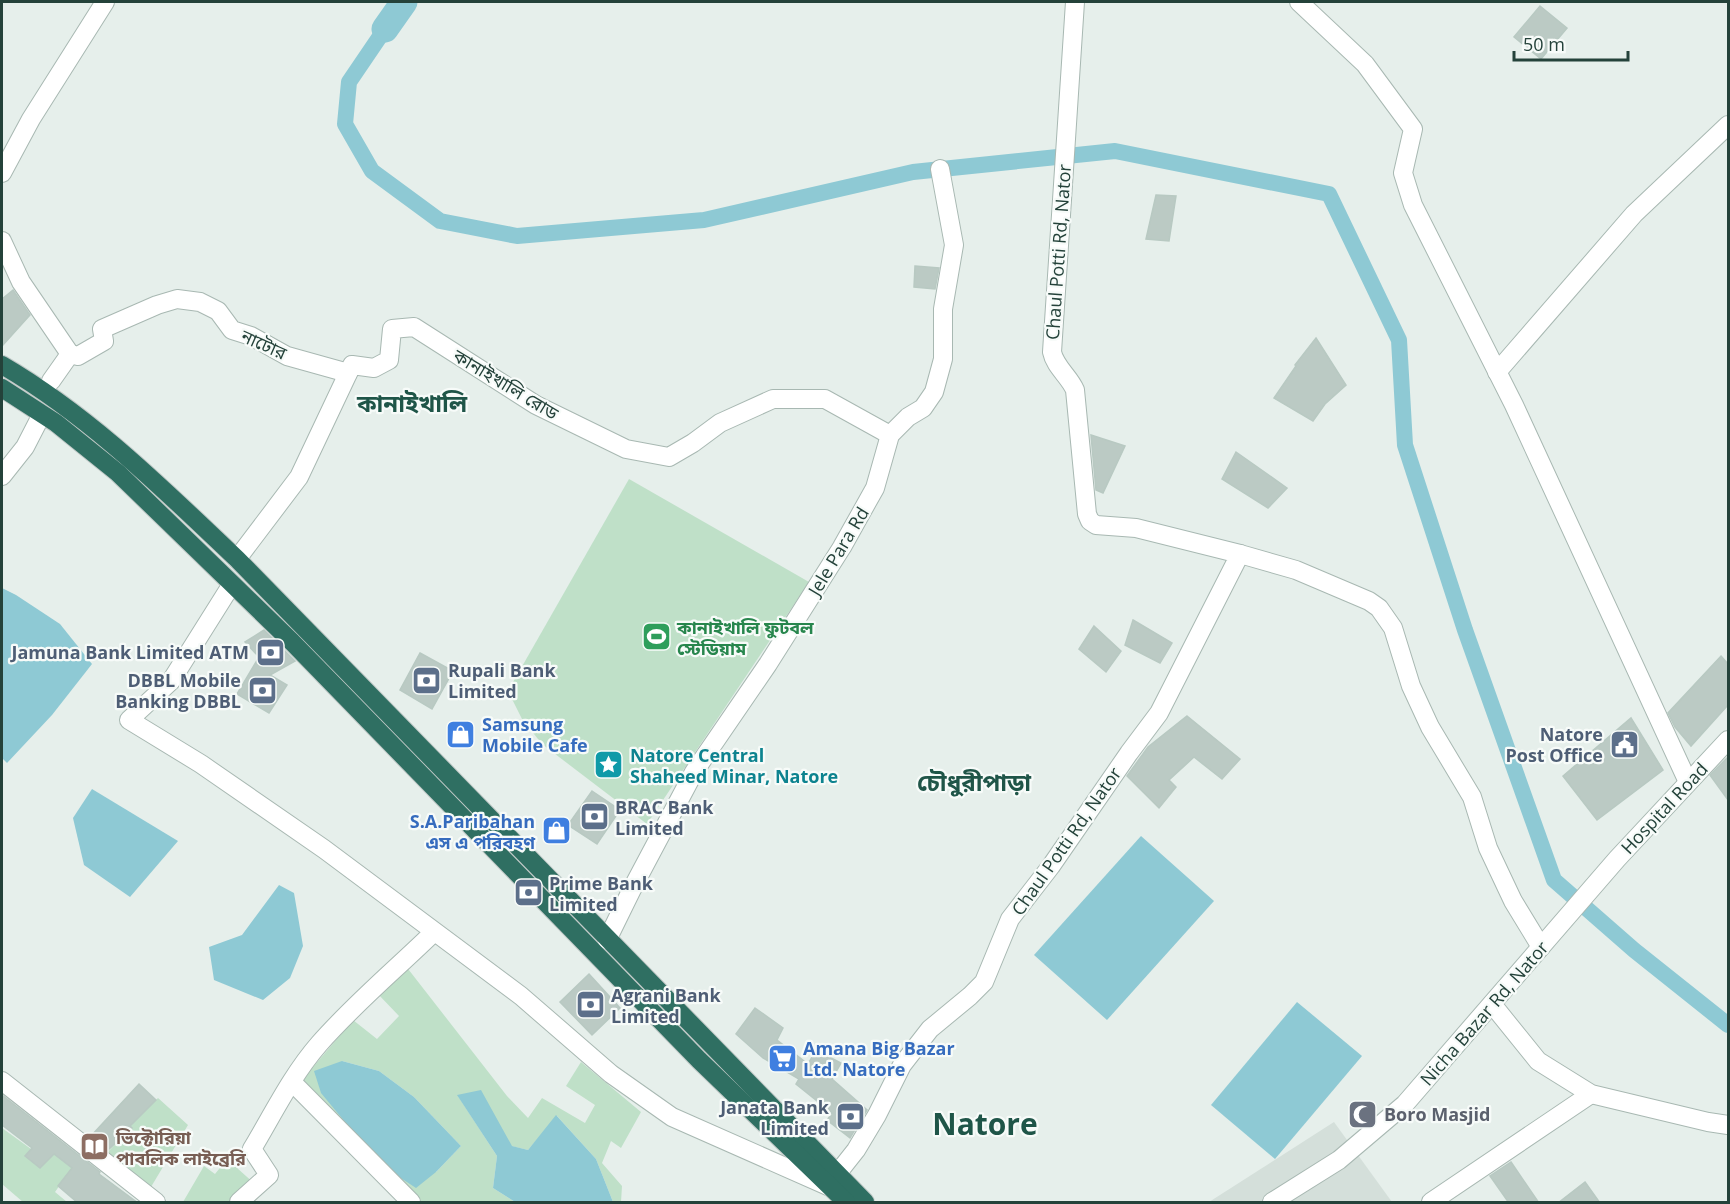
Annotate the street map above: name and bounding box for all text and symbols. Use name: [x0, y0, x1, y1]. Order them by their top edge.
scale bar: [1514, 24, 1628, 62]
text: 50 m: [1523, 32, 1565, 56]
street label: Chaul Potti Rd, Nator: [1040, 163, 1076, 341]
street label: নাটোর: [237, 323, 291, 365]
street label: কানাইখালি রোড: [448, 343, 563, 425]
district label: কানাইখালি: [356, 386, 468, 419]
street label: Jele Para Rd: [801, 502, 874, 601]
place label: কানাইখালি ফুটবল স্টেডিয়াম: [676, 615, 814, 660]
sports icon: কানাইখালি ফুটবল স্টেডিয়াম: [640, 621, 672, 653]
bank icon: Jamuna Bank Limited ATM: [254, 636, 286, 668]
place label: Jamuna Bank Limited ATM: [9, 640, 249, 664]
place label: Rupali Bank Limited: [448, 658, 556, 703]
bank icon: Rupali Bank Limited: [411, 664, 443, 696]
place label: DBBL Mobile Banking DBBL: [115, 668, 241, 713]
bank icon: DBBL Mobile Banking DBBL: [246, 674, 278, 706]
place label: Samsung Mobile Cafe: [482, 712, 588, 757]
shop icon: Samsung Mobile Cafe: [445, 718, 477, 750]
place label: Natore Post Office: [1505, 722, 1603, 767]
public building icon: Natore Post Office: [1608, 728, 1640, 760]
place label: Natore Central Shaheed Minar, Natore: [630, 743, 838, 788]
place icon: Natore Central Shaheed Minar, Natore: [593, 749, 625, 781]
street label: Hospital Road: [1615, 757, 1713, 859]
street label: Chaul Potti Rd, Nator: [1006, 762, 1127, 920]
district label: চৌধুরীপাড়া: [917, 765, 1032, 798]
place label: BRAC Bank Limited: [615, 795, 714, 840]
bank icon: BRAC Bank Limited: [578, 801, 610, 833]
place label: S.A.Paribahan এস এ পরিবহণ: [410, 809, 535, 854]
shop icon: S.A.Paribahan এস এ পরিবহণ: [540, 815, 572, 847]
place label: Prime Bank Limited: [549, 871, 654, 916]
bank icon: Prime Bank Limited: [512, 877, 544, 909]
street label: Nicha Bazar Rd, Nator: [1415, 935, 1554, 1090]
place label: Agrani Bank Limited: [611, 983, 721, 1028]
bank icon: Agrani Bank Limited: [574, 989, 606, 1021]
place label: Amana Big Bazar Ltd. Natore: [803, 1036, 955, 1081]
supermarket icon: Amana Big Bazar Ltd. Natore: [766, 1042, 798, 1074]
place label: Janata Bank Limited: [718, 1095, 830, 1140]
mosque icon: Boro Masjid: [1347, 1098, 1379, 1130]
bank icon: Janata Bank Limited: [834, 1101, 866, 1133]
place label: Boro Masjid: [1384, 1102, 1490, 1126]
district label: Natore: [932, 1103, 1038, 1144]
place label: ভিক্টোরিয়া পাবলিক লাইব্রেরি: [115, 1125, 247, 1170]
library icon: ভিক্টোরিয়া পাবলিক লাইব্রেরি: [79, 1131, 111, 1163]

